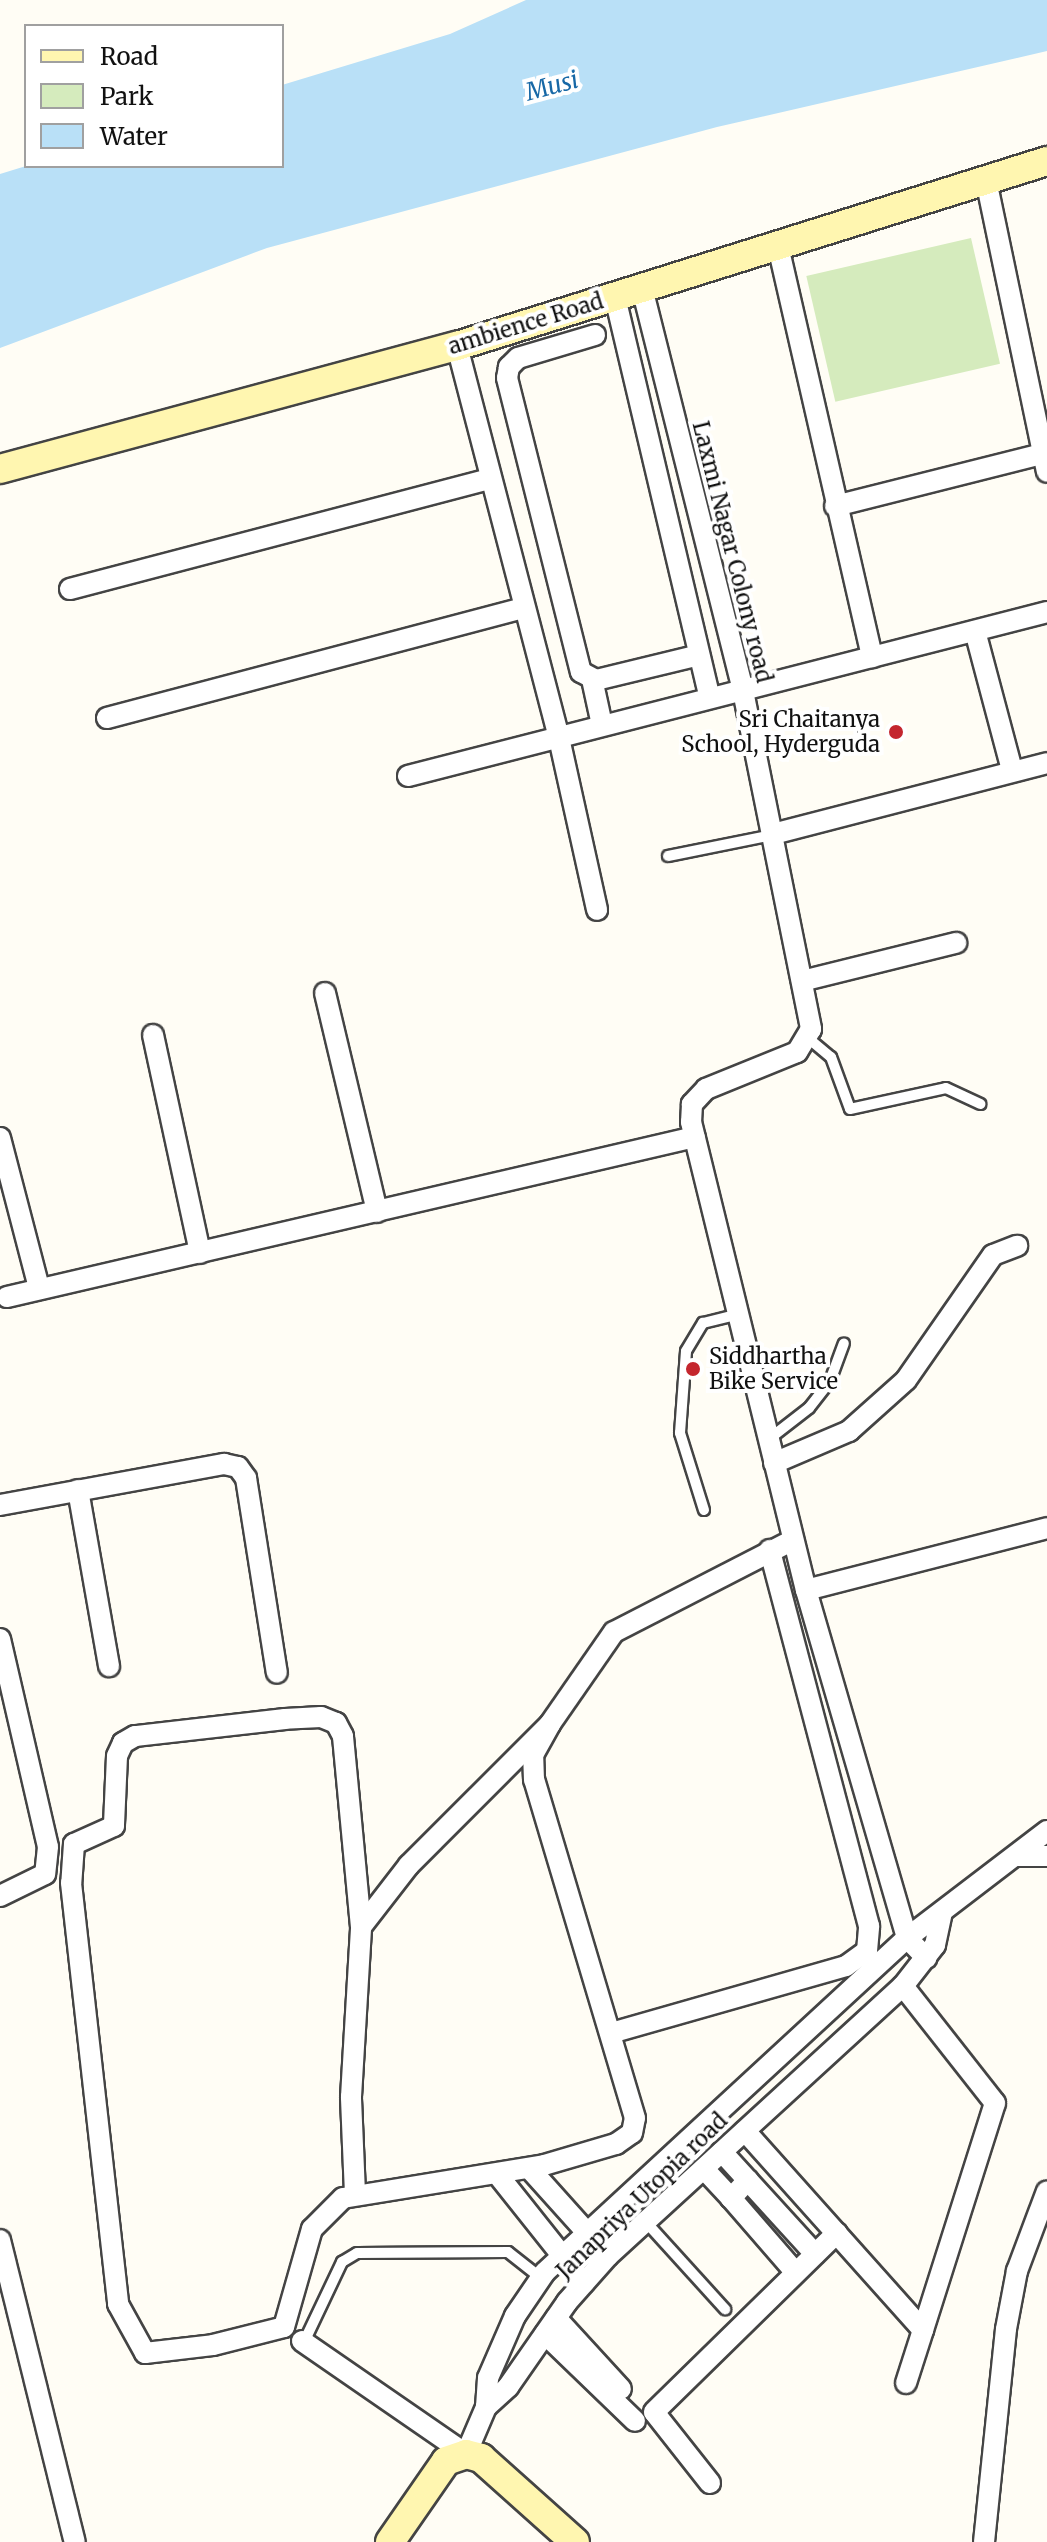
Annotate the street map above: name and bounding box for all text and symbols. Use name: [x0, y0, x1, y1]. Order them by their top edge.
legend: [24, 24, 284, 168]
text: Road: [100, 41, 158, 72]
water label: Musi: [522, 65, 582, 107]
text: Park: [100, 81, 153, 112]
text: Water: [100, 121, 168, 152]
street label: ambience Road: [445, 288, 607, 360]
street label: Laxmi Nagar Colony road: [687, 419, 777, 685]
place label: Sri Chaitanya School, Hyderguda: [681, 706, 880, 758]
marker: Sri Chaitanya School, Hyderguda: [887, 723, 905, 741]
place label: Siddhartha Bike Service: [709, 1343, 838, 1394]
marker: Siddhartha Bike Service: [684, 1360, 702, 1378]
street label: Janapriya Utopia road: [551, 2108, 733, 2284]

